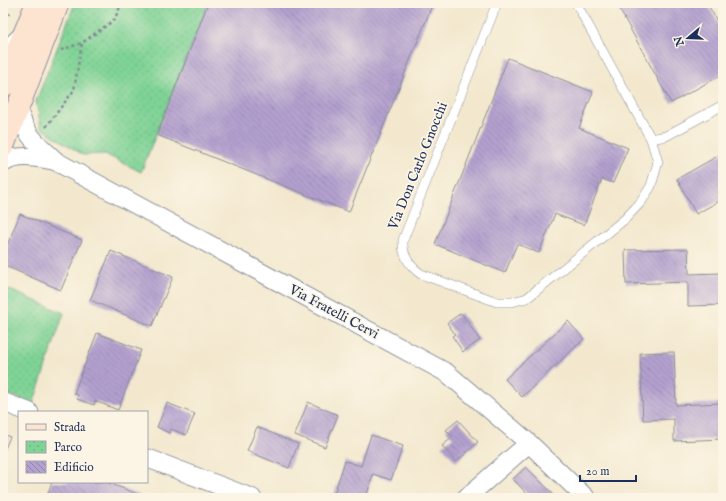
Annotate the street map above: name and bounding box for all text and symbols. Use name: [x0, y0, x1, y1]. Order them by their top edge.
north arrow: [668, 18, 708, 58]
text: N: [671, 34, 688, 49]
street label: Via Don Carlo Gnocchi: [384, 99, 452, 233]
street label: Via Fratelli Cervi: [285, 280, 382, 343]
legend: [18, 411, 148, 483]
text: Strada: [54, 420, 86, 435]
text: Parco: [54, 440, 83, 455]
scale bar: [580, 457, 636, 483]
text: Edificio: [54, 460, 94, 475]
text: 20 m: [586, 464, 609, 479]

